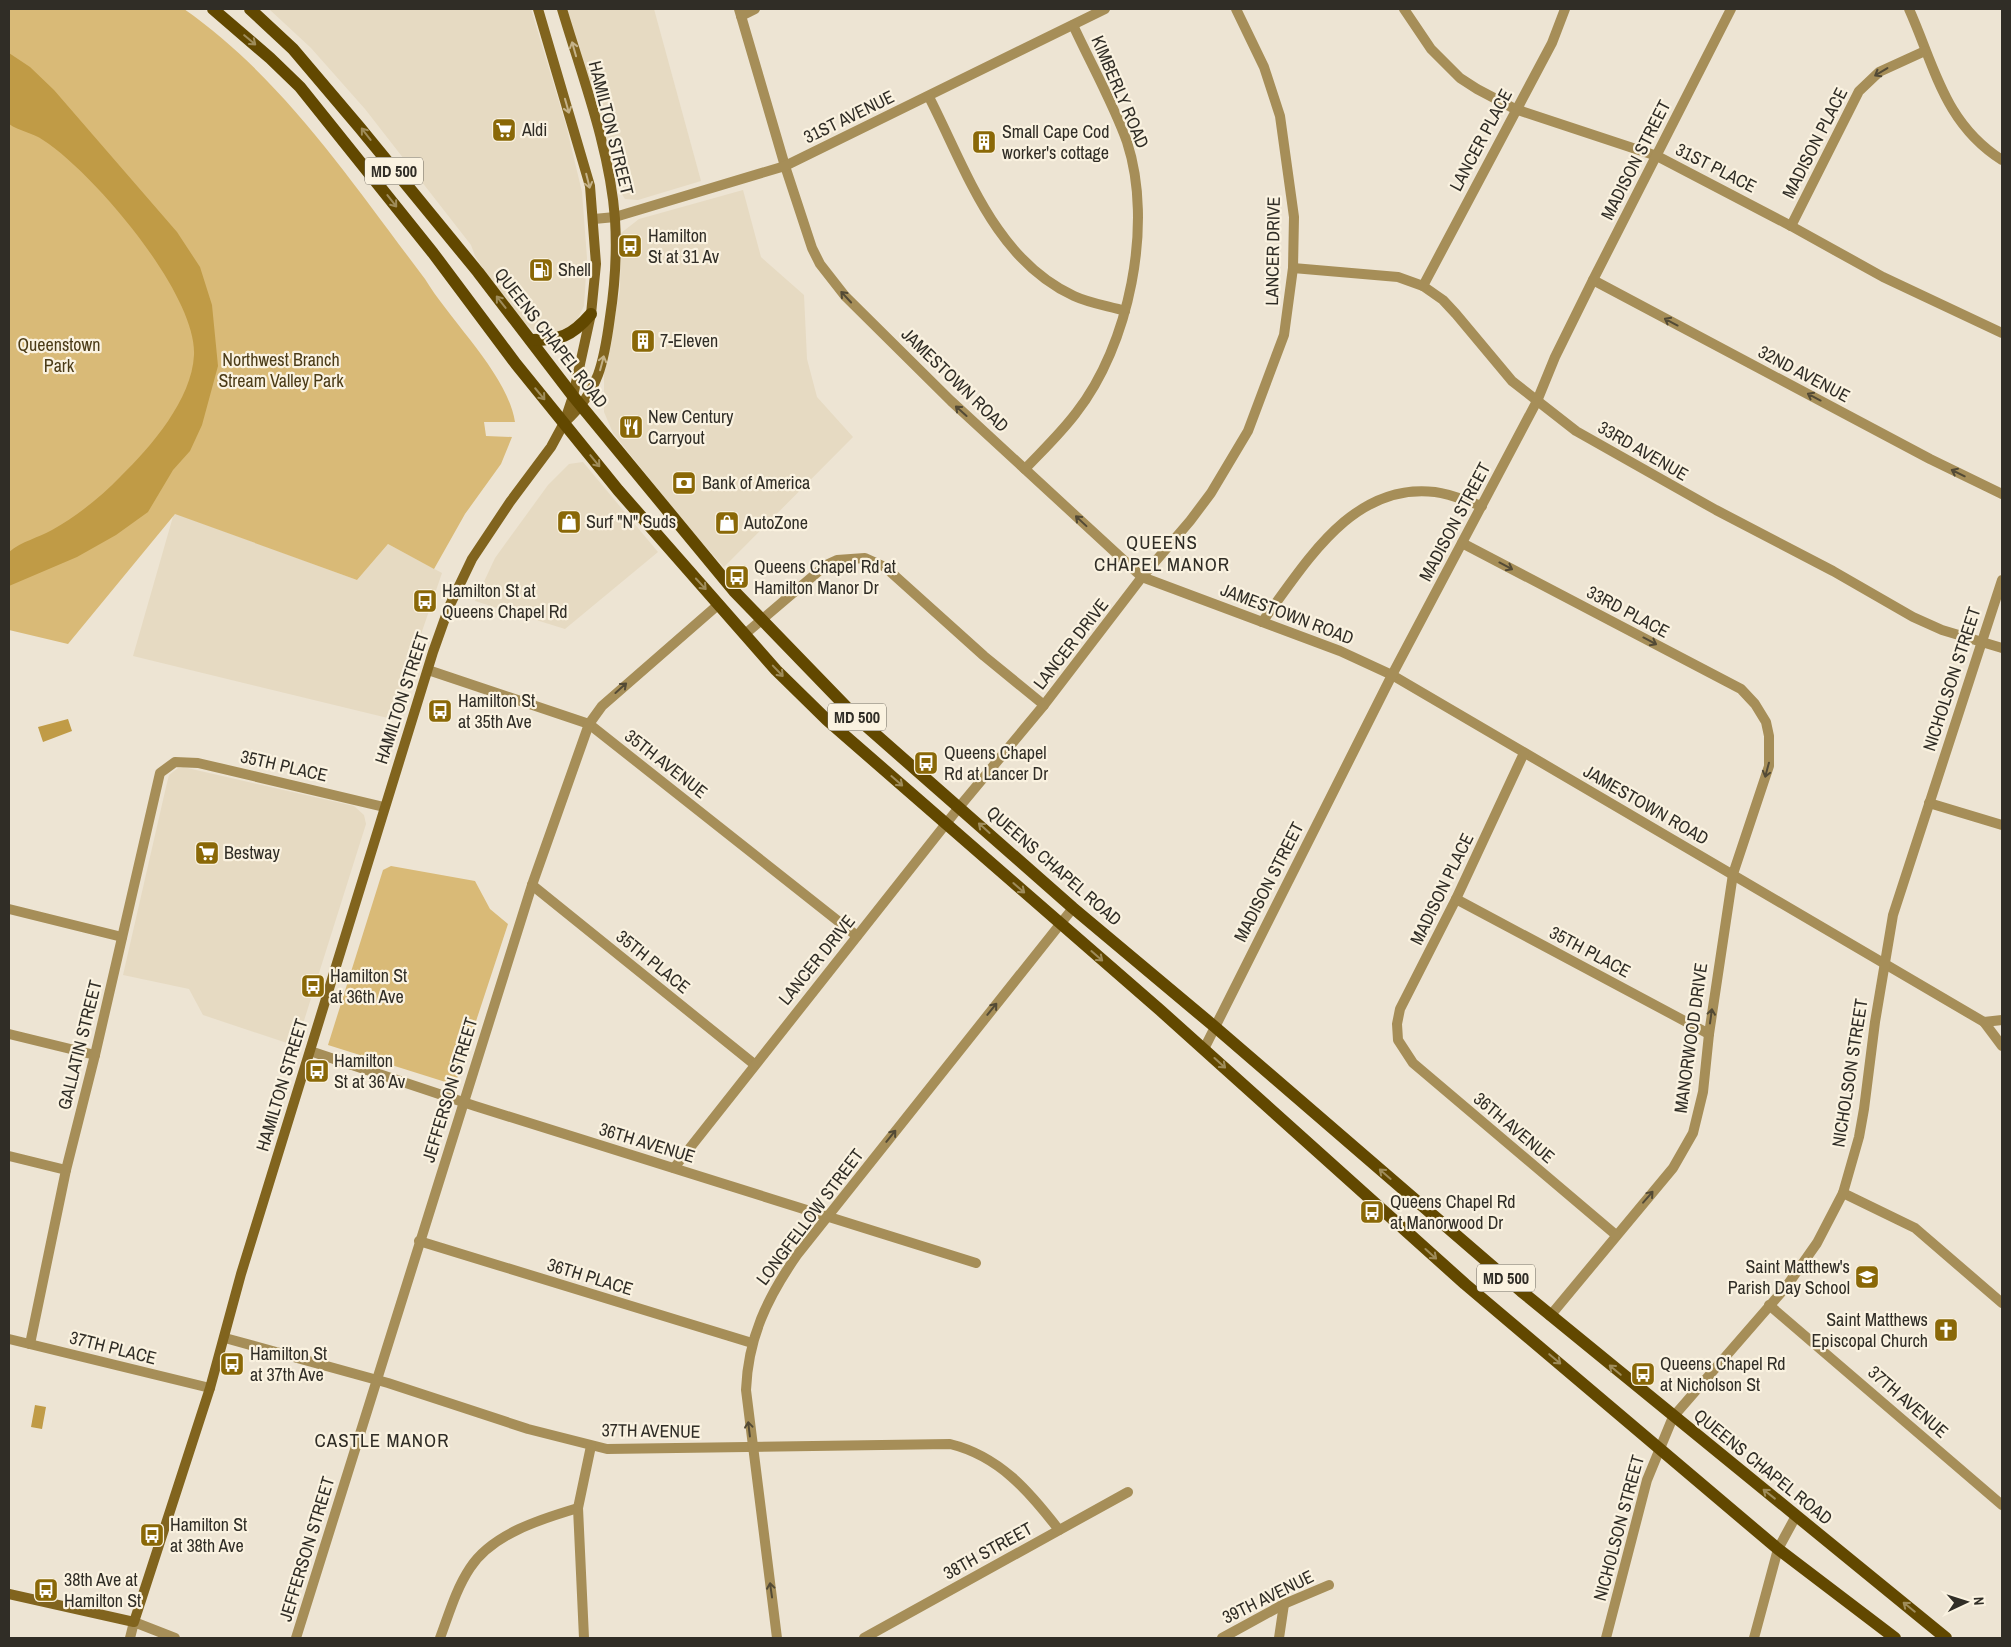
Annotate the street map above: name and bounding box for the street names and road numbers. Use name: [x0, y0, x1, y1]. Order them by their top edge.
street label: KIMBERLY ROAD: [1085, 32, 1155, 152]
street label: HAMILTON STREET: [583, 58, 640, 198]
street label: MADISON PLACE: [1776, 83, 1853, 203]
street label: 31ST AVENUE: [799, 84, 898, 149]
street label: LANCER PLACE: [1443, 84, 1518, 195]
street label: MADISON STREET: [1595, 96, 1676, 224]
street label: 31ST PLACE: [1672, 137, 1761, 199]
road number: MD 500: [365, 158, 423, 185]
street label: LANCER DRIVE: [1259, 196, 1286, 306]
street label: QUEENS CHAPEL ROAD: [489, 262, 614, 413]
street label: JAMESTOWN ROAD: [896, 322, 1015, 438]
street label: 32ND AVENUE: [1754, 339, 1855, 408]
street label: 33RD AVENUE: [1593, 415, 1693, 487]
street label: MADISON STREET: [1413, 458, 1496, 586]
street label: JAMESTOWN ROAD: [1217, 577, 1357, 650]
street label: 33RD PLACE: [1583, 579, 1674, 644]
street label: LANCER DRIVE: [1027, 593, 1114, 694]
street label: NICHOLSON STREET: [1916, 604, 1987, 754]
street label: HAMILTON STREET: [368, 629, 435, 767]
road number: MD 500: [828, 704, 886, 730]
street label: 35TH AVENUE: [620, 723, 713, 804]
street label: 35TH PLACE: [238, 743, 330, 788]
street label: JAMESTOWN ROAD: [1579, 759, 1713, 851]
street label: QUEENS CHAPEL ROAD: [981, 800, 1127, 931]
street label: MADISON STREET: [1228, 818, 1309, 946]
street label: MADISON PLACE: [1404, 829, 1479, 949]
street label: LANCER DRIVE: [773, 909, 861, 1010]
street label: 35TH PLACE: [1545, 920, 1635, 983]
street label: 35TH PLACE: [611, 924, 696, 999]
street label: MANORWOOD DRIVE: [1668, 961, 1713, 1115]
street label: GALLATIN STREET: [51, 978, 108, 1112]
street label: NICHOLSON STREET: [1825, 997, 1874, 1149]
street label: JEFFERSON STREET: [416, 1014, 483, 1165]
street label: HAMILTON STREET: [249, 1016, 314, 1154]
street label: 36TH AVENUE: [1468, 1086, 1560, 1169]
street label: 36TH AVENUE: [596, 1116, 698, 1169]
street label: LONGFELLOW STREET: [750, 1143, 869, 1290]
street label: 36TH PLACE: [544, 1252, 636, 1301]
road number: MD 500: [1477, 1264, 1535, 1292]
street label: 37TH PLACE: [67, 1325, 159, 1370]
street label: 37TH AVENUE: [1863, 1360, 1954, 1444]
street label: QUEENS CHAPEL ROAD: [1689, 1403, 1838, 1530]
street label: 37TH AVENUE: [601, 1417, 701, 1444]
street label: NICHOLSON STREET: [1587, 1452, 1650, 1604]
street label: JEFFERSON STREET: [273, 1473, 340, 1624]
street label: 38TH STREET: [939, 1516, 1037, 1585]
street label: 39TH AVENUE: [1218, 1564, 1318, 1629]

